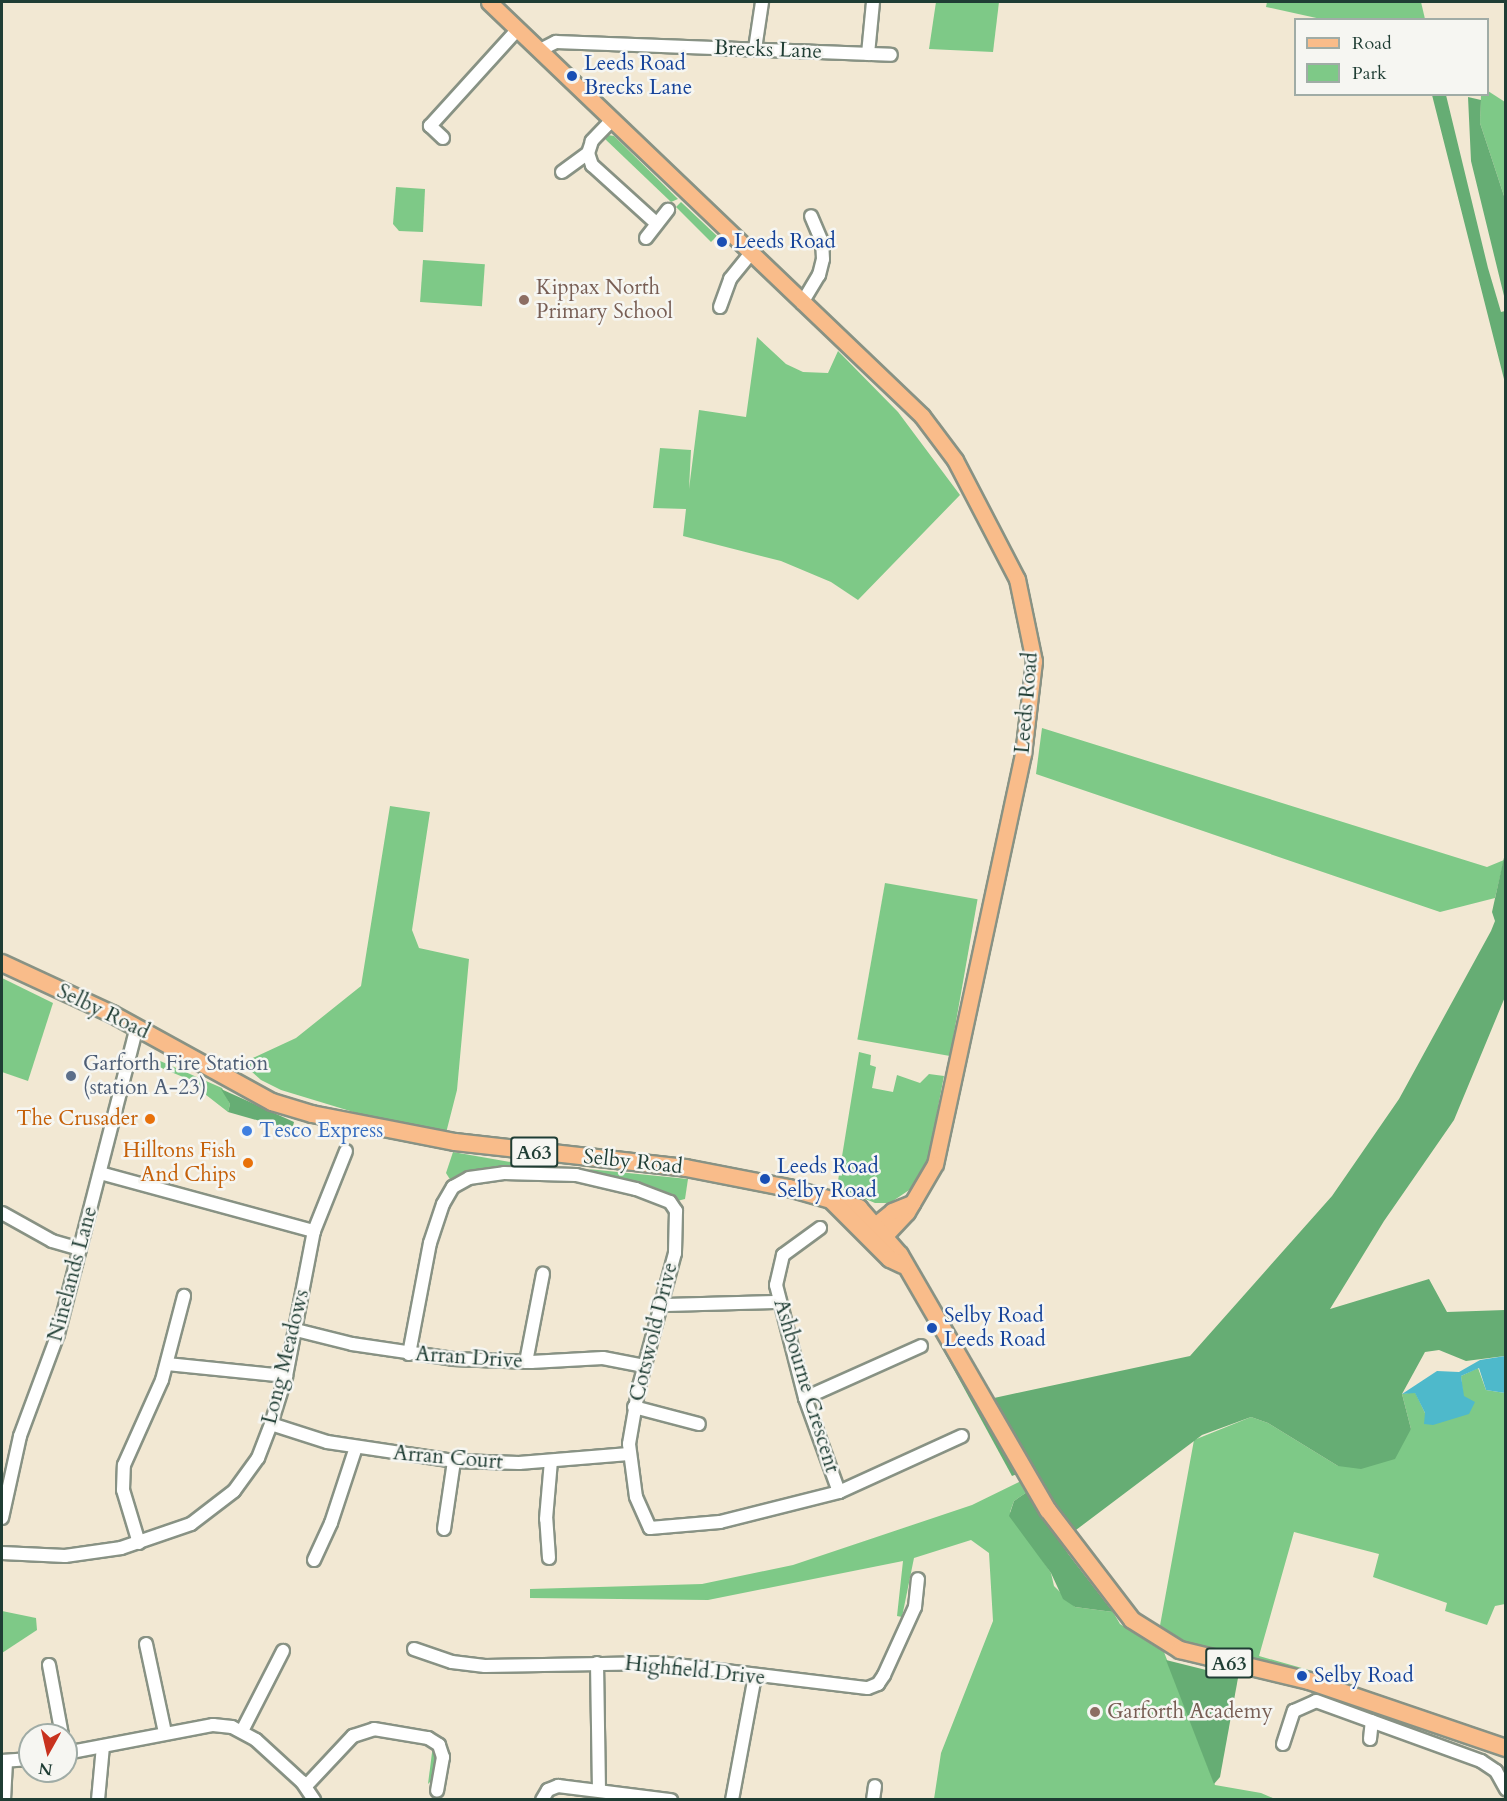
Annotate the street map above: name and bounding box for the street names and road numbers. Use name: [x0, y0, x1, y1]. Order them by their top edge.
street label: Brecks Lane: [713, 36, 823, 64]
street label: Leeds Road: [1010, 651, 1044, 755]
street label: Selby Road: [53, 979, 153, 1045]
road number: A63: [510, 1135, 558, 1169]
street label: Selby Road: [582, 1144, 684, 1180]
street label: Ninelands Lane: [43, 1204, 103, 1344]
street label: Cotswold Drive: [625, 1260, 683, 1404]
street label: Long Meadows: [257, 1287, 315, 1427]
street label: Ashbourne Crescent: [768, 1296, 844, 1476]
street label: Arran Drive: [414, 1342, 524, 1374]
street label: Arran Court: [392, 1441, 504, 1475]
road number: A63: [1205, 1646, 1253, 1680]
street label: Highfield Drive: [624, 1651, 766, 1691]

